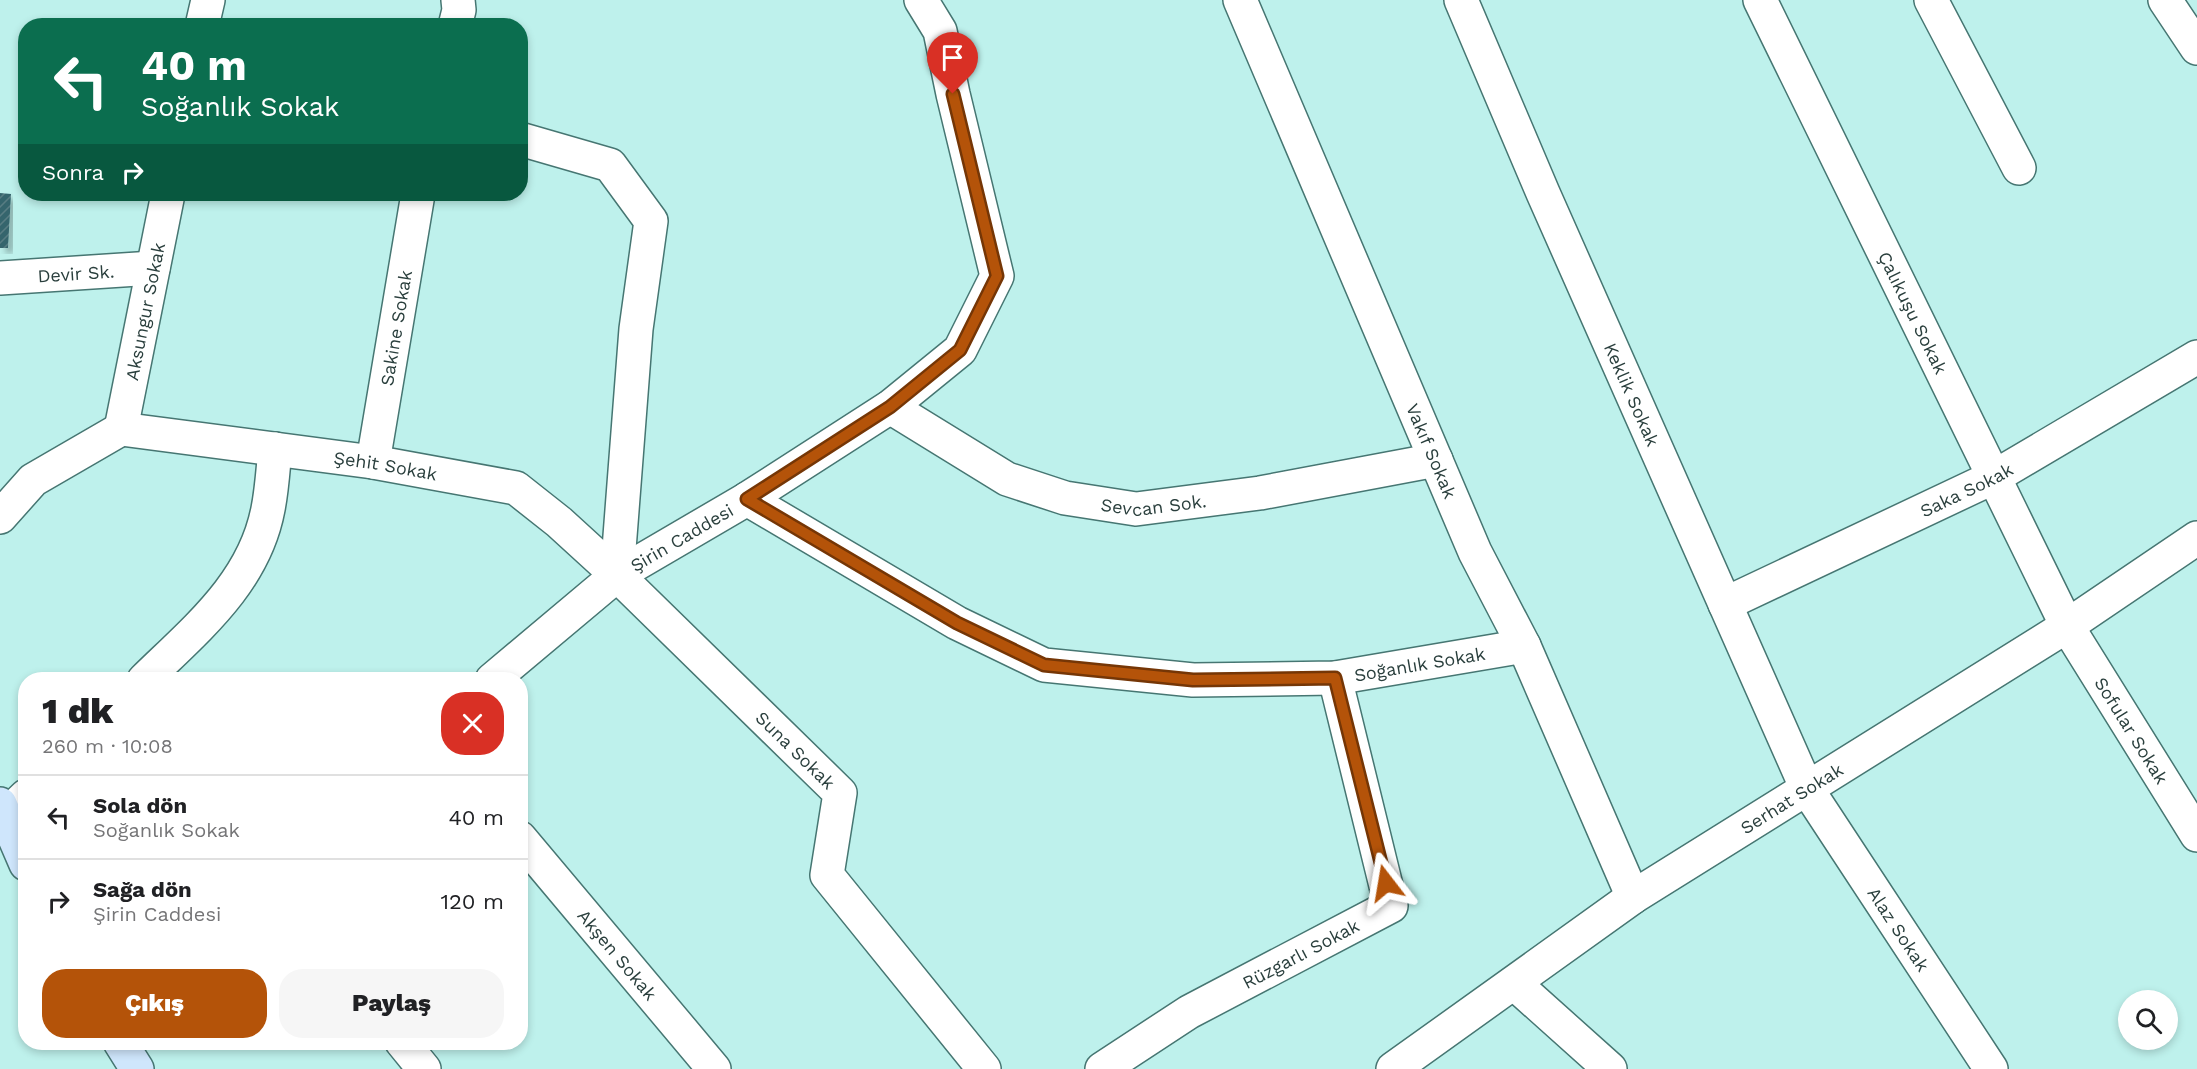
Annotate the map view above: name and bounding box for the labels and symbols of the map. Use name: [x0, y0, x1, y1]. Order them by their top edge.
pin: [927, 32, 978, 94]
street label: Aksungur Sokak: [120, 241, 169, 382]
street label: Çalıkuşu Sokak: [1874, 248, 1952, 377]
street label: Devir Sk.: [37, 260, 115, 286]
street label: Sakine Sokak: [375, 268, 416, 387]
street label: Keklik Sokak: [1600, 340, 1664, 449]
street label: Vakıf Sokak: [1402, 400, 1461, 501]
street label: Şehit Sokak: [333, 446, 439, 484]
street label: Saka Sokak: [1917, 458, 2016, 521]
street label: Sevcan Sok.: [1100, 490, 1208, 520]
street label: Şirin Caddesi: [626, 499, 737, 575]
street label: Soğanlık Sokak: [1353, 642, 1487, 685]
street label: Sofular Sokak: [2091, 673, 2173, 788]
street label: Suna Sokak: [752, 707, 840, 793]
street label: Serhat Sokak: [1736, 758, 1846, 838]
position arrow: [1354, 851, 1418, 915]
street label: Alaz Sokak: [1864, 883, 1934, 975]
street label: Akşen Sokak: [574, 905, 662, 1004]
street label: Rüzgarlı Sokak: [1239, 914, 1363, 993]

